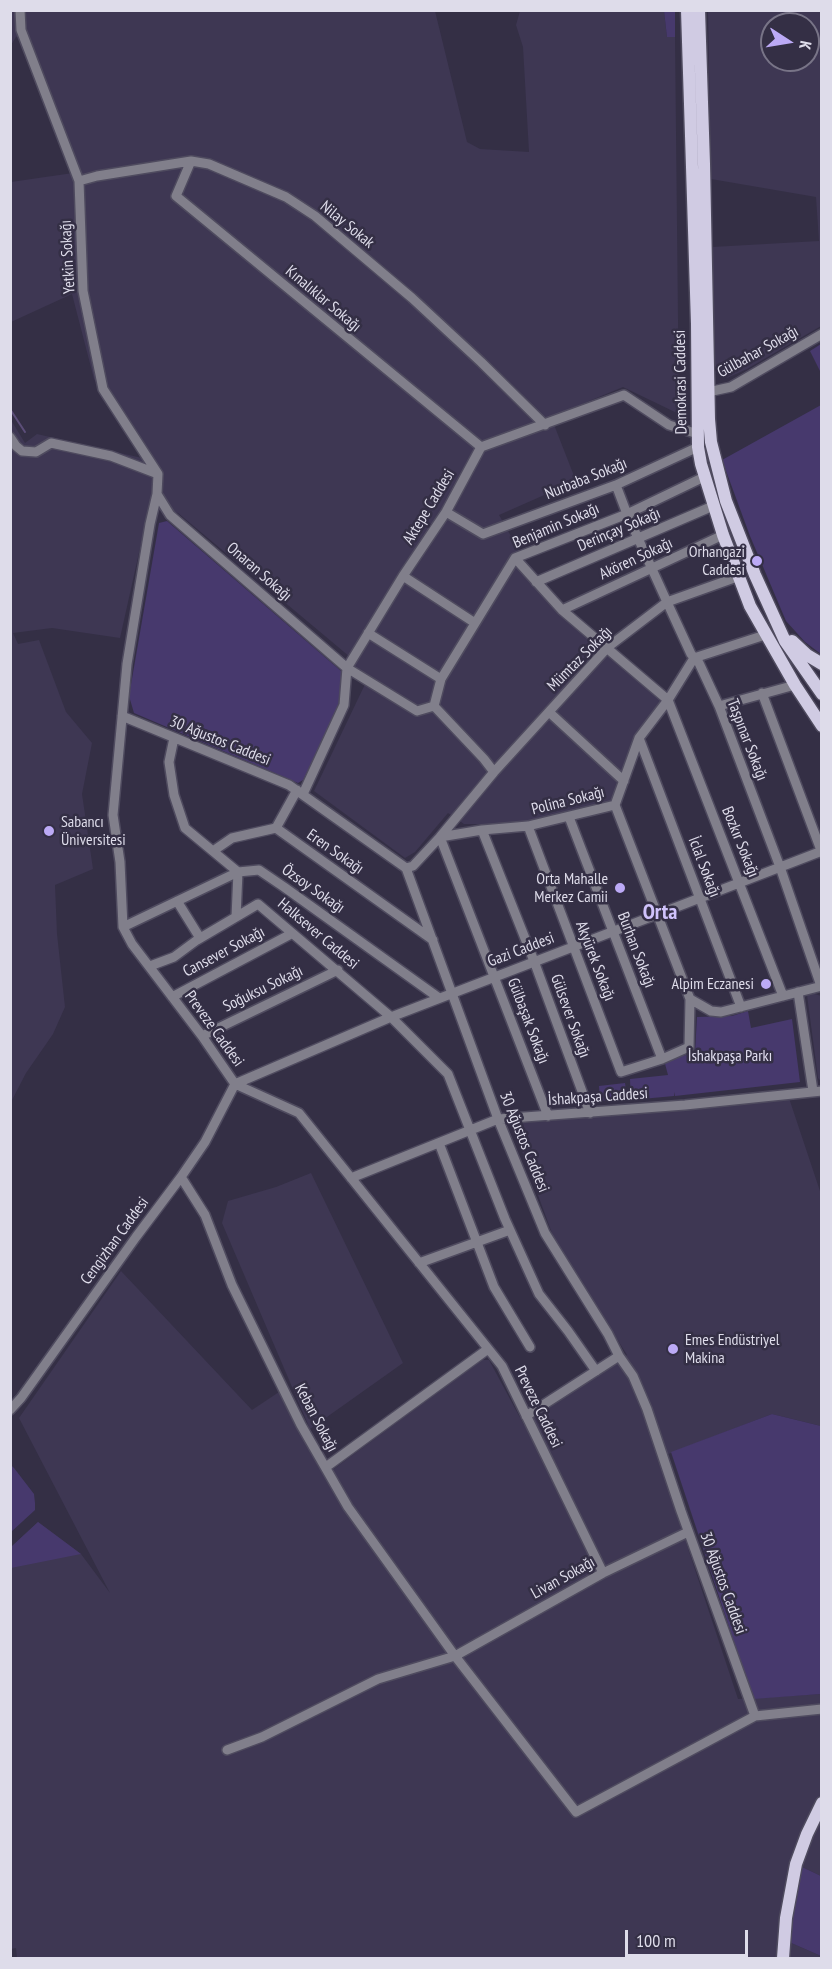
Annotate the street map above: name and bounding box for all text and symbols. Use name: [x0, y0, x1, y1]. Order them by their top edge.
north arrow: [760, 12, 820, 72]
text: K: [795, 39, 816, 51]
street label: Nilay Sokak: [316, 197, 378, 253]
street label: Yetkin Sokağı: [56, 220, 80, 294]
street label: Kınalıklar Sokağı: [281, 262, 365, 336]
street label: Gülbahar Sokağı: [714, 322, 802, 382]
street label: Demokrasi Caddesi: [670, 330, 692, 434]
street label: Nurbaba Sokağı: [542, 454, 630, 504]
street label: Aktepe Caddesi: [399, 466, 459, 548]
street label: Benjamin Sokağı: [510, 499, 602, 553]
street label: Derinçay Sokağı: [575, 504, 663, 556]
street label: Akören Sokağı: [596, 534, 676, 584]
street label: Onaran Sokağı: [222, 538, 296, 606]
place label: Orhangazi Caddesi: [689, 542, 745, 580]
marker: Orhangazi Caddesi: [750, 554, 764, 568]
street label: Mümtaz Sokağı: [543, 622, 617, 696]
street label: Taşpınar Sokağı: [723, 696, 771, 784]
street label: 30 Ağustos Caddesi: [167, 712, 273, 770]
street label: Polina Sokağı: [530, 783, 606, 819]
street label: Bozkır Sokağı: [717, 804, 763, 880]
place label: Sabancı Üniversitesi: [61, 812, 126, 850]
marker: Sabancı Üniversitesi: [42, 824, 56, 838]
street label: Eren Sokağı: [303, 825, 367, 879]
street label: İclal Sokağı: [684, 834, 724, 900]
street label: Özsoy Sokağı: [278, 860, 348, 918]
place label: Orta Mahalle Merkez Camii: [534, 869, 608, 907]
marker: Orta Mahalle Merkez Camii: [613, 881, 627, 895]
street label: Halksever Caddesi: [273, 894, 363, 974]
district label: Orta: [643, 900, 677, 926]
street label: Burhan Sokağı: [613, 909, 659, 991]
street label: Akyürek Sokağı: [571, 918, 619, 1004]
street label: Cansever Sokağı: [180, 922, 268, 982]
street label: Gazi Caddesi: [485, 929, 557, 971]
street label: Soğuksu Sokağı: [220, 961, 306, 1017]
street label: Gülsever Sokağı: [546, 972, 594, 1060]
place label: Alpim Eczanesi: [671, 974, 754, 994]
street label: Gülbaşak Sokağı: [503, 976, 553, 1066]
marker: Alpim Eczanesi: [759, 977, 773, 991]
street label: Preveze Caddesi: [180, 988, 248, 1070]
park label: İshakpaşa Parkı: [688, 1046, 772, 1066]
street label: İshakpaşa Caddesi: [547, 1084, 649, 1110]
street label: 30 Ağustos Caddesi: [495, 1089, 553, 1195]
street label: Cengizhan Caddesi: [77, 1194, 153, 1288]
place label: Emes Endüstriyel Makina: [685, 1330, 779, 1368]
marker: Emes Endüstriyel Makina: [666, 1342, 680, 1356]
street label: Preveze Caddesi: [510, 1363, 566, 1451]
street label: Keban Sokağı: [290, 1381, 342, 1455]
street label: 30 Ağustos Caddesi: [696, 1529, 750, 1637]
street label: Livan Sokağı: [528, 1553, 598, 1603]
scale bar: [628, 1918, 751, 1956]
text: 100 m: [636, 1929, 676, 1952]

